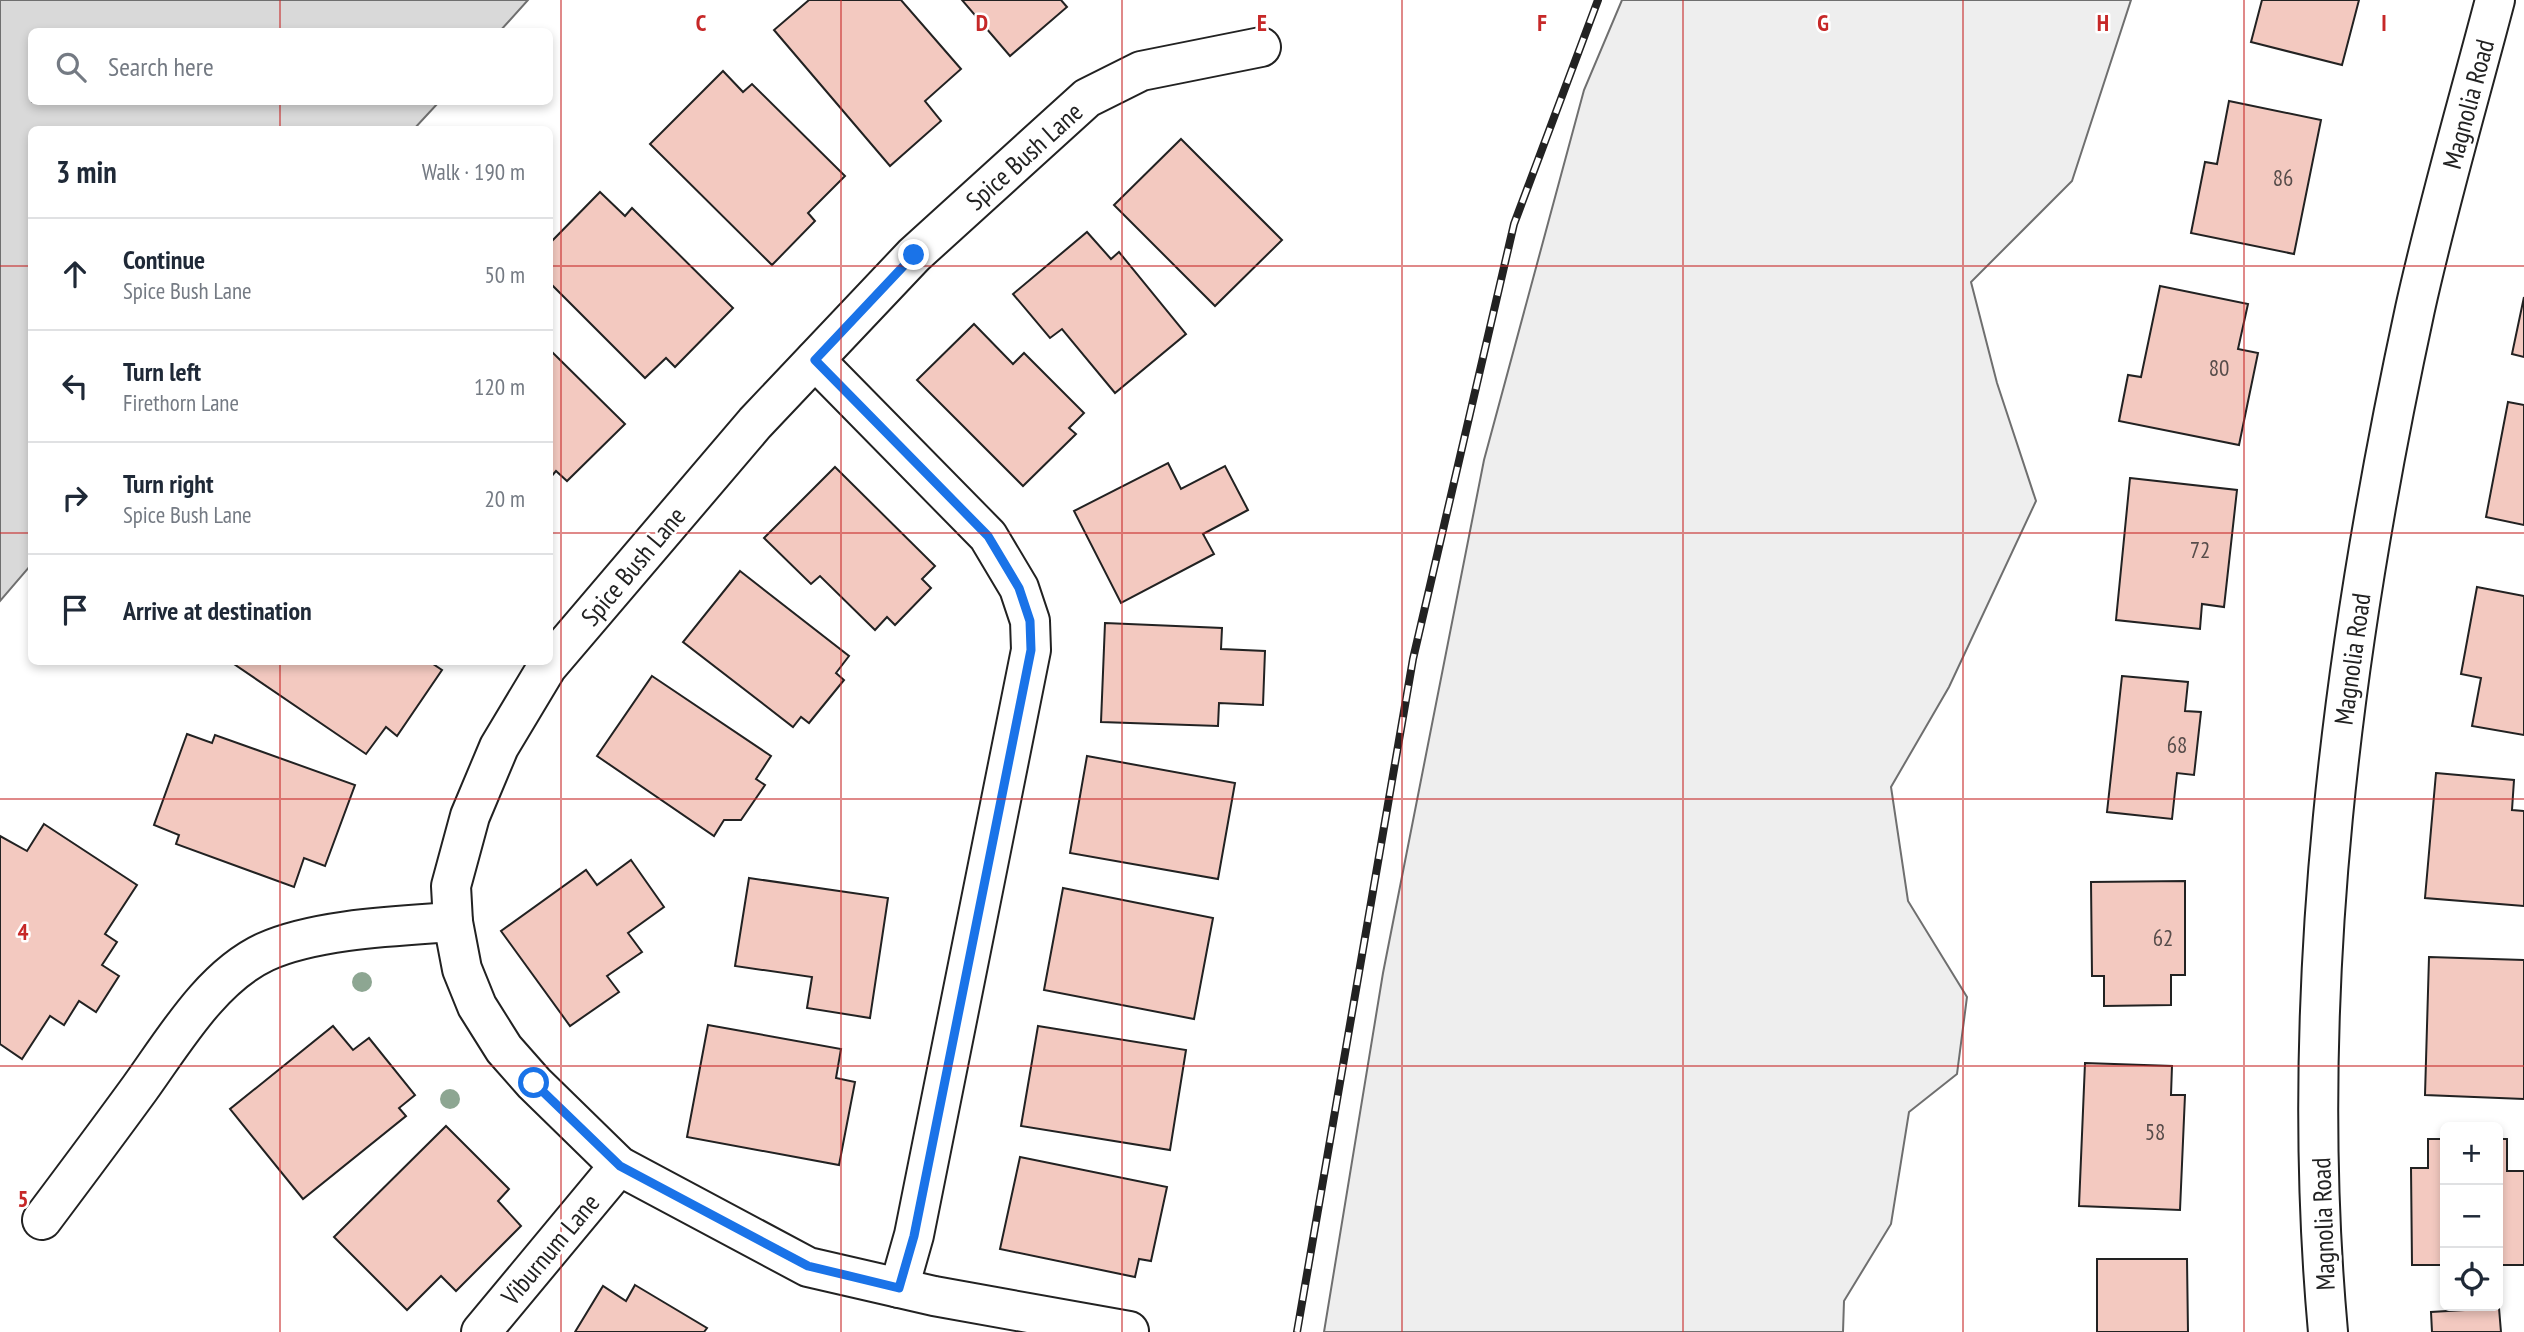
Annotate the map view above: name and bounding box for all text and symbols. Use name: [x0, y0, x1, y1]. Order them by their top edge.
text: C: [696, 8, 707, 37]
text: D: [976, 8, 988, 37]
text: E: [1257, 8, 1267, 37]
text: F: [1537, 8, 1547, 37]
text: G: [1817, 8, 1829, 37]
text: H: [2097, 8, 2109, 37]
text: I: [2381, 8, 2387, 37]
search box: [28, 28, 553, 105]
street label: Magnolia Road: [2435, 36, 2501, 172]
icon: search: [52, 48, 90, 86]
text: Search here: [108, 50, 214, 83]
street label: Spice Bush Lane: [959, 95, 1089, 217]
text: 3 min: [56, 152, 117, 191]
text: Walk · 190 m: [422, 157, 525, 186]
house number: 86: [2273, 163, 2293, 192]
route end: [898, 239, 929, 270]
text: Continue: [123, 243, 205, 276]
icon: ahead: [56, 255, 94, 293]
text: 50 m: [484, 260, 525, 289]
text: Spice Bush Lane: [123, 276, 252, 305]
house number: 80: [2209, 353, 2229, 382]
text: Turn left: [123, 355, 201, 388]
icon: left: [56, 367, 94, 405]
text: 120 m: [474, 372, 525, 401]
text: Firethorn Lane: [123, 388, 239, 417]
text: Turn right: [123, 467, 214, 500]
icon: right: [56, 479, 94, 517]
text: 20 m: [484, 484, 525, 513]
text: Spice Bush Lane: [123, 500, 252, 529]
street label: Spice Bush Lane: [574, 500, 692, 632]
house number: 72: [2190, 535, 2210, 564]
icon: arrive: [56, 591, 94, 629]
street label: Magnolia Road: [2326, 591, 2378, 727]
text: Arrive at destination: [123, 594, 312, 627]
house number: 68: [2167, 730, 2187, 759]
text: 4: [18, 917, 29, 946]
house number: 62: [2153, 923, 2173, 952]
route start: [518, 1067, 549, 1098]
house number: 58: [2145, 1117, 2165, 1146]
map controls: [2440, 1122, 2503, 1311]
button: +: [2440, 1122, 2503, 1185]
street label: Magnolia Road: [2304, 1157, 2342, 1291]
text: 5: [18, 1184, 29, 1213]
button: −: [2440, 1185, 2503, 1248]
street label: Viburnum Lane: [493, 1186, 606, 1312]
button: locate: [2440, 1248, 2503, 1311]

